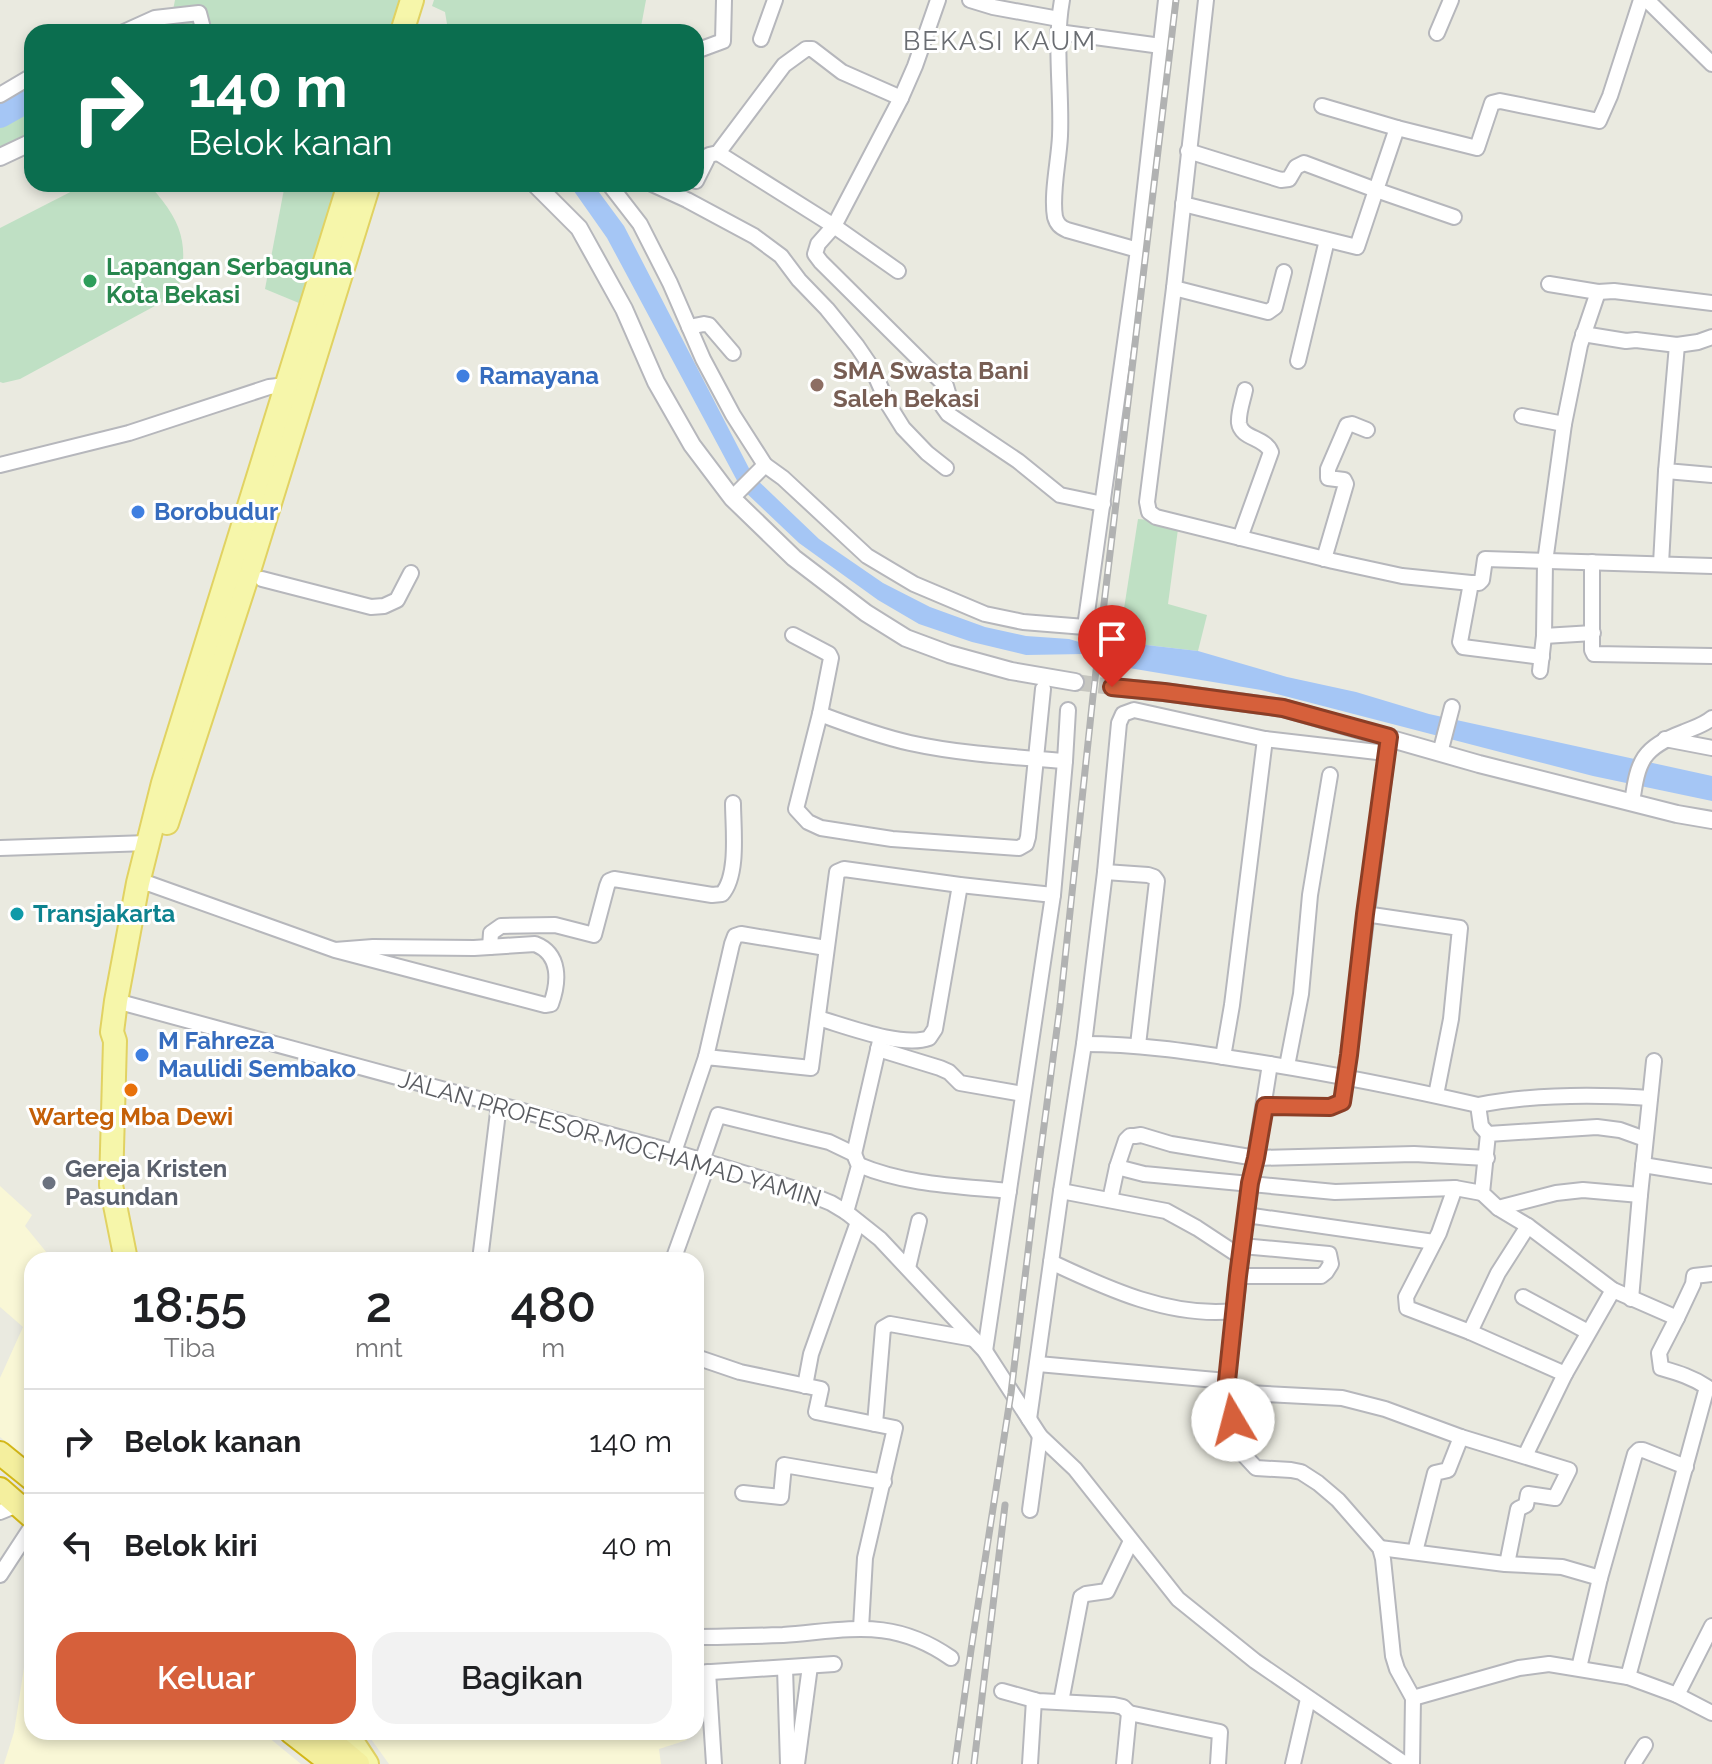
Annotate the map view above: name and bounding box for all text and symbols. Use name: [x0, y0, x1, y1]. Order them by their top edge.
district label: BEKASI KAUM: [903, 26, 1097, 56]
text: 140 m: [188, 54, 348, 120]
icon: right: [56, 56, 160, 160]
text: Belok kanan: [188, 121, 393, 163]
place label: Lapangan Serbaguna Kota Bekasi: [106, 252, 352, 309]
marker: Lapangan Serbaguna Kota Bekasi: [81, 272, 99, 290]
place label: SMA Swasta Bani Saleh Bekasi: [833, 356, 1029, 413]
place label: Ramayana: [479, 361, 599, 390]
marker: Ramayana: [454, 367, 472, 385]
marker: SMA Swasta Bani Saleh Bekasi: [808, 376, 826, 394]
place label: Borobudur: [154, 497, 278, 526]
marker: Borobudur: [129, 503, 147, 521]
pin: [1078, 605, 1146, 687]
icon: arrive: [1090, 617, 1134, 661]
place label: Transjakarta: [33, 899, 176, 928]
marker: Transjakarta: [8, 905, 26, 923]
place label: M Fahreza Maulidi Sembako: [158, 1026, 356, 1083]
marker: M Fahreza Maulidi Sembako: [133, 1046, 151, 1064]
street label: JALAN PROFESOR MOCHAMAD YAMIN: [395, 1064, 825, 1213]
marker: Warteg Mba Dewi: [122, 1081, 140, 1099]
place label: Warteg Mba Dewi: [29, 1102, 233, 1131]
place label: Gereja Kristen Pasundan: [65, 1154, 227, 1211]
marker: Gereja Kristen Pasundan: [40, 1174, 58, 1192]
text: 18:55: [132, 1277, 247, 1333]
text: 2: [366, 1277, 392, 1333]
text: 480: [511, 1277, 596, 1333]
text: Tiba: [164, 1333, 215, 1363]
text: mnt: [355, 1333, 403, 1363]
text: m: [541, 1333, 565, 1363]
position arrow: [1191, 1378, 1275, 1462]
icon: right: [56, 1419, 100, 1463]
text: Belok kanan: [124, 1424, 301, 1459]
text: 140 m: [589, 1424, 672, 1459]
icon: left: [56, 1523, 100, 1567]
text: Belok kiri: [124, 1528, 258, 1563]
text: 40 m: [602, 1528, 672, 1563]
button: Keluar: [56, 1632, 356, 1724]
button: Bagikan: [372, 1632, 672, 1724]

